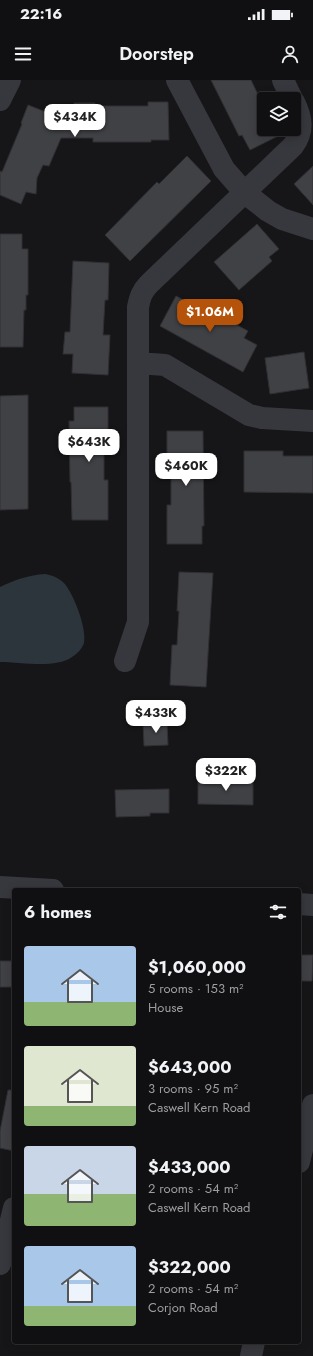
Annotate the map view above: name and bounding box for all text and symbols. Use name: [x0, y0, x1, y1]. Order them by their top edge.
text: 22:16: [20, 3, 62, 25]
text: Doorstep: [119, 41, 194, 67]
icon: menu: [12, 43, 34, 65]
icon: person: [279, 43, 301, 65]
map controls: [257, 92, 301, 136]
button: layers: [257, 92, 301, 136]
pin: $434K: [47, 104, 103, 138]
text: $434K: [53, 107, 97, 126]
pin: $1.06M: [177, 299, 243, 333]
text: $1.06M: [186, 302, 234, 321]
pin: $643K: [61, 429, 117, 463]
text: $643K: [67, 432, 111, 451]
pin: $460K: [158, 453, 214, 487]
text: $460K: [164, 456, 208, 475]
pin: $433K: [128, 700, 184, 734]
text: $433K: [135, 703, 177, 722]
pin: $322K: [198, 758, 254, 792]
text: $322K: [205, 761, 247, 780]
text: 6 homes: [24, 900, 92, 924]
icon: filters: [267, 901, 289, 923]
text: $1,060,000: [148, 955, 246, 979]
icon: home: [56, 962, 104, 1010]
text: 5 rooms · 153 m²: [148, 979, 244, 998]
text: House: [148, 998, 183, 1017]
text: $643,000: [148, 1055, 231, 1079]
icon: home: [56, 1062, 104, 1110]
text: 3 rooms · 95 m²: [148, 1079, 238, 1098]
text: Caswell Kern Road: [148, 1098, 250, 1117]
text: $433,000: [148, 1155, 231, 1179]
icon: home: [56, 1162, 104, 1210]
text: 2 rooms · 54 m²: [148, 1179, 238, 1198]
text: Caswell Kern Road: [148, 1198, 250, 1217]
text: $322,000: [148, 1255, 231, 1279]
icon: home: [56, 1262, 104, 1310]
text: 2 rooms · 54 m²: [148, 1279, 238, 1298]
text: Corjon Road: [148, 1298, 218, 1317]

